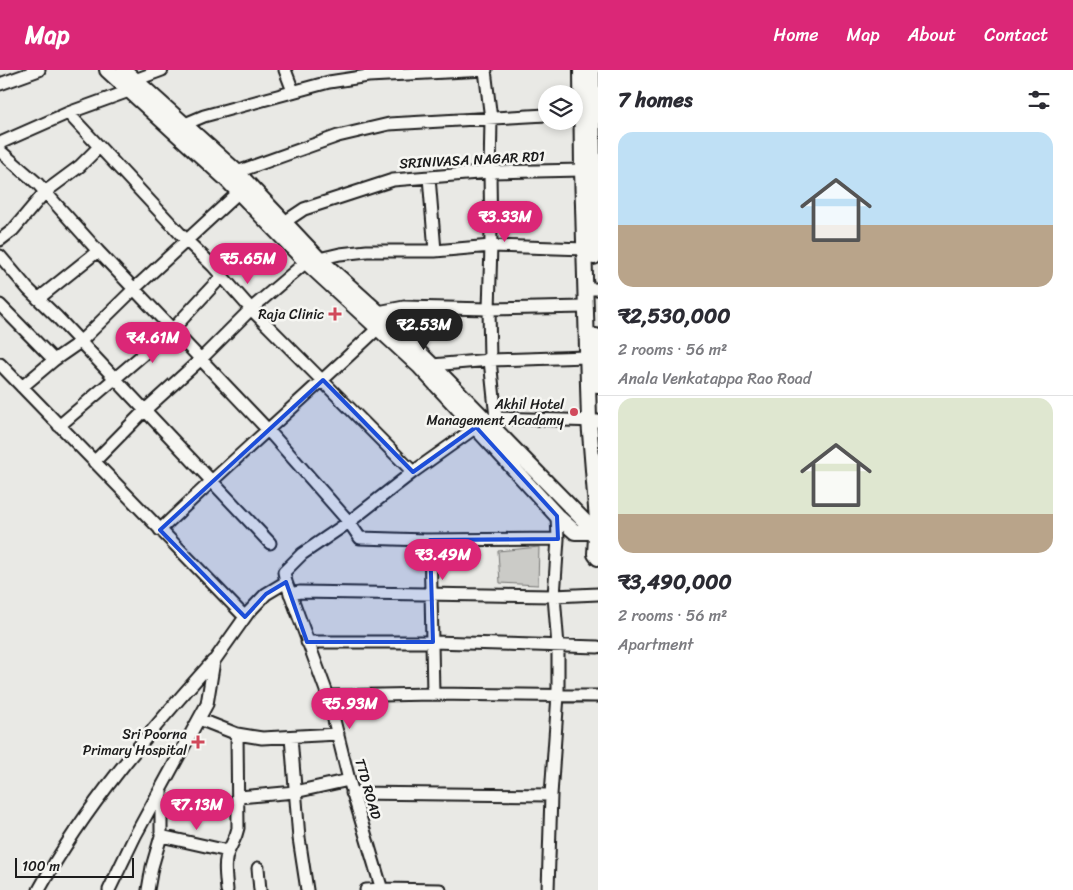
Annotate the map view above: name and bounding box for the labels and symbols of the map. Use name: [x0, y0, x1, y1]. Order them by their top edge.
street label: SRINIVASA NAGAR RD1: [399, 144, 545, 176]
pin: ₹3.33M: [464, 200, 546, 243]
pin: ₹5.65M: [207, 242, 289, 285]
place label: Raja Clinic: [258, 302, 324, 327]
marker: Raja Clinic: [328, 307, 342, 321]
pin: ₹2.53M: [383, 308, 465, 351]
pin: ₹4.61M: [112, 322, 194, 364]
place label: Akhil Hotel Management Acadamy: [426, 392, 565, 433]
marker: Akhil Hotel Management Acadamy: [568, 406, 580, 418]
pin: ₹3.49M: [402, 538, 484, 581]
pin: ₹5.93M: [309, 688, 391, 730]
place label: Sri Poorna Primary Hospital: [83, 722, 188, 763]
marker: Sri Poorna Primary Hospital: [191, 735, 205, 749]
street label: TTD ROAD: [347, 756, 389, 823]
pin: ₹7.13M: [156, 788, 238, 831]
scale bar: [15, 855, 134, 878]

